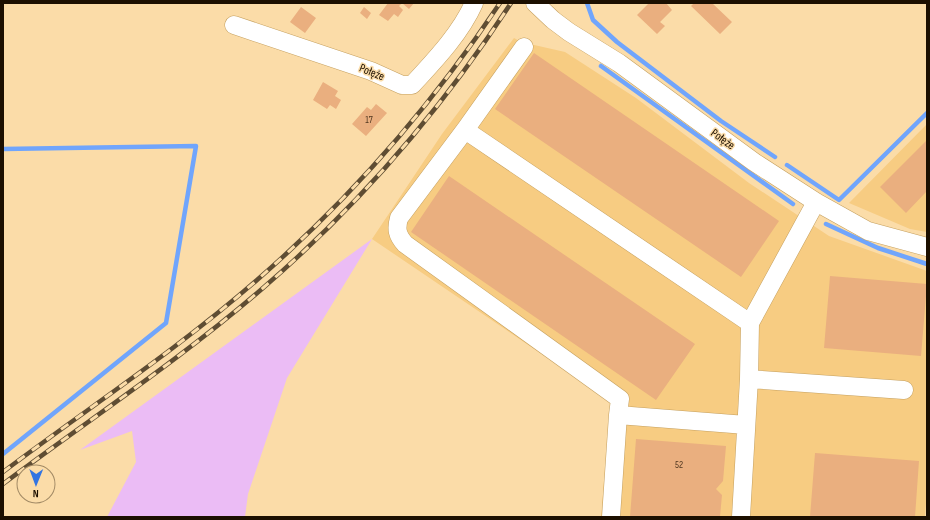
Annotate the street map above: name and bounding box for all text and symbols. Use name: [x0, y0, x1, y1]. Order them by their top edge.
street label: Połęże: [357, 61, 387, 84]
house number: 17: [365, 114, 373, 126]
street label: Połęże: [708, 126, 738, 153]
house number: 52: [675, 459, 683, 471]
north arrow: [16, 464, 56, 504]
text: N: [33, 487, 39, 500]

